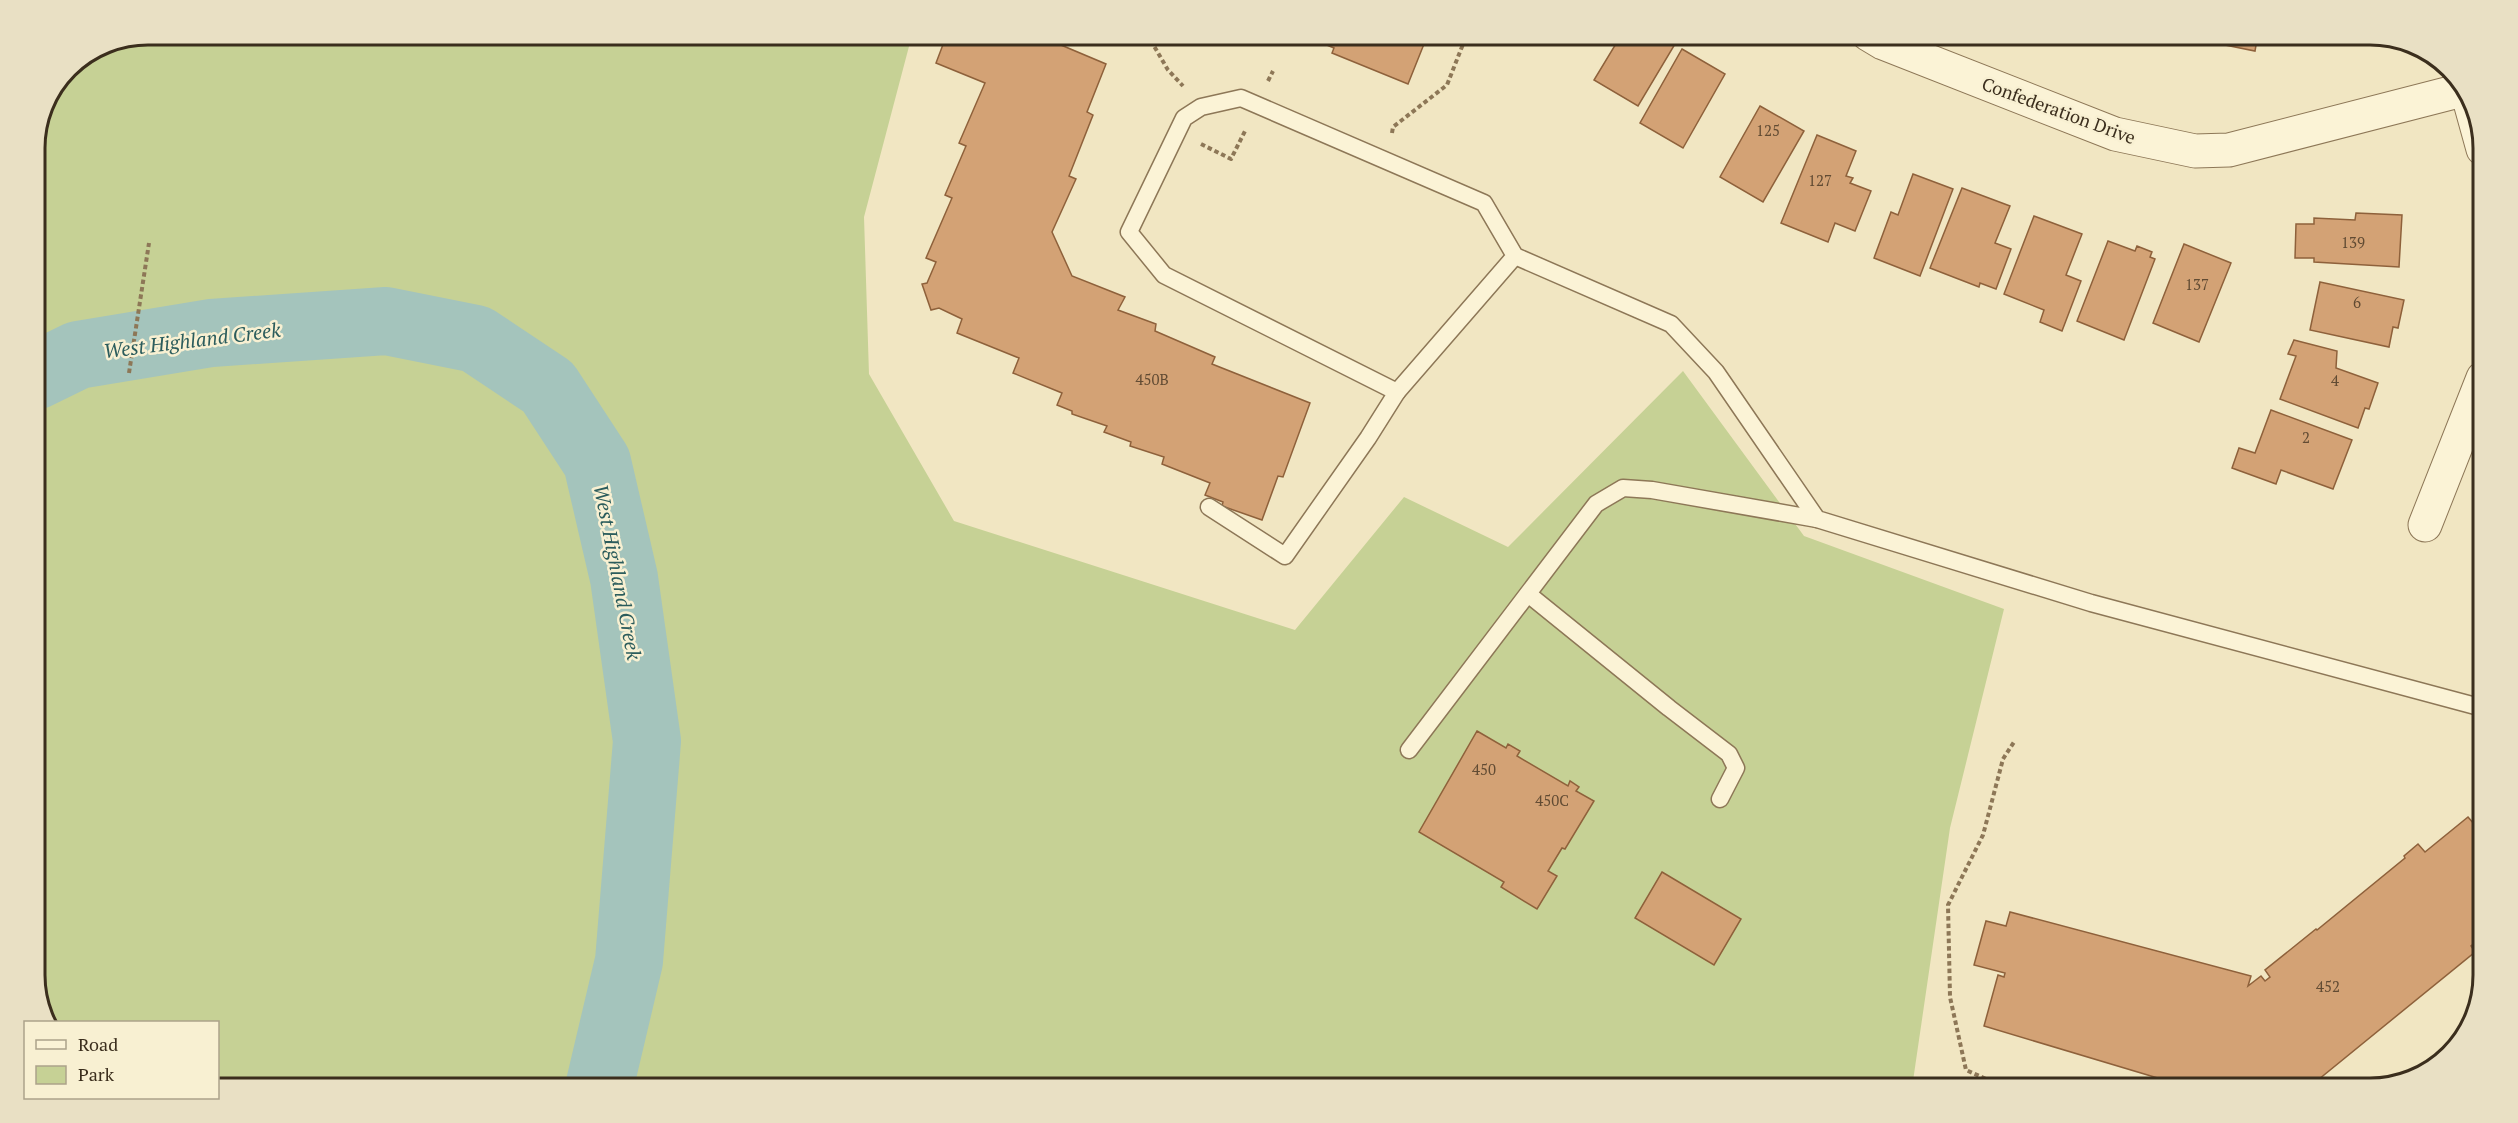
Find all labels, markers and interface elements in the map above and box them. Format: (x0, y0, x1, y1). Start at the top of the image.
street label: Confederation Drive (1979, 71, 2139, 149)
house number: 125 (1756, 120, 1780, 140)
house number: 127 (1808, 170, 1832, 190)
house number: 139 (2341, 232, 2365, 252)
house number: 137 (2185, 274, 2209, 294)
house number: 6 (2353, 292, 2361, 312)
water label: West Highland Creek (102, 316, 283, 364)
house number: 450B (1135, 369, 1169, 389)
house number: 4 (2331, 370, 2339, 390)
house number: 2 (2302, 427, 2310, 447)
water label: West Highland Creek (588, 482, 648, 662)
house number: 450 (1472, 759, 1496, 779)
house number: 450C (1535, 790, 1569, 810)
house number: 452 (2316, 976, 2340, 996)
legend (24, 1021, 219, 1099)
text: Road (78, 1032, 118, 1056)
text: Park (78, 1062, 115, 1086)

